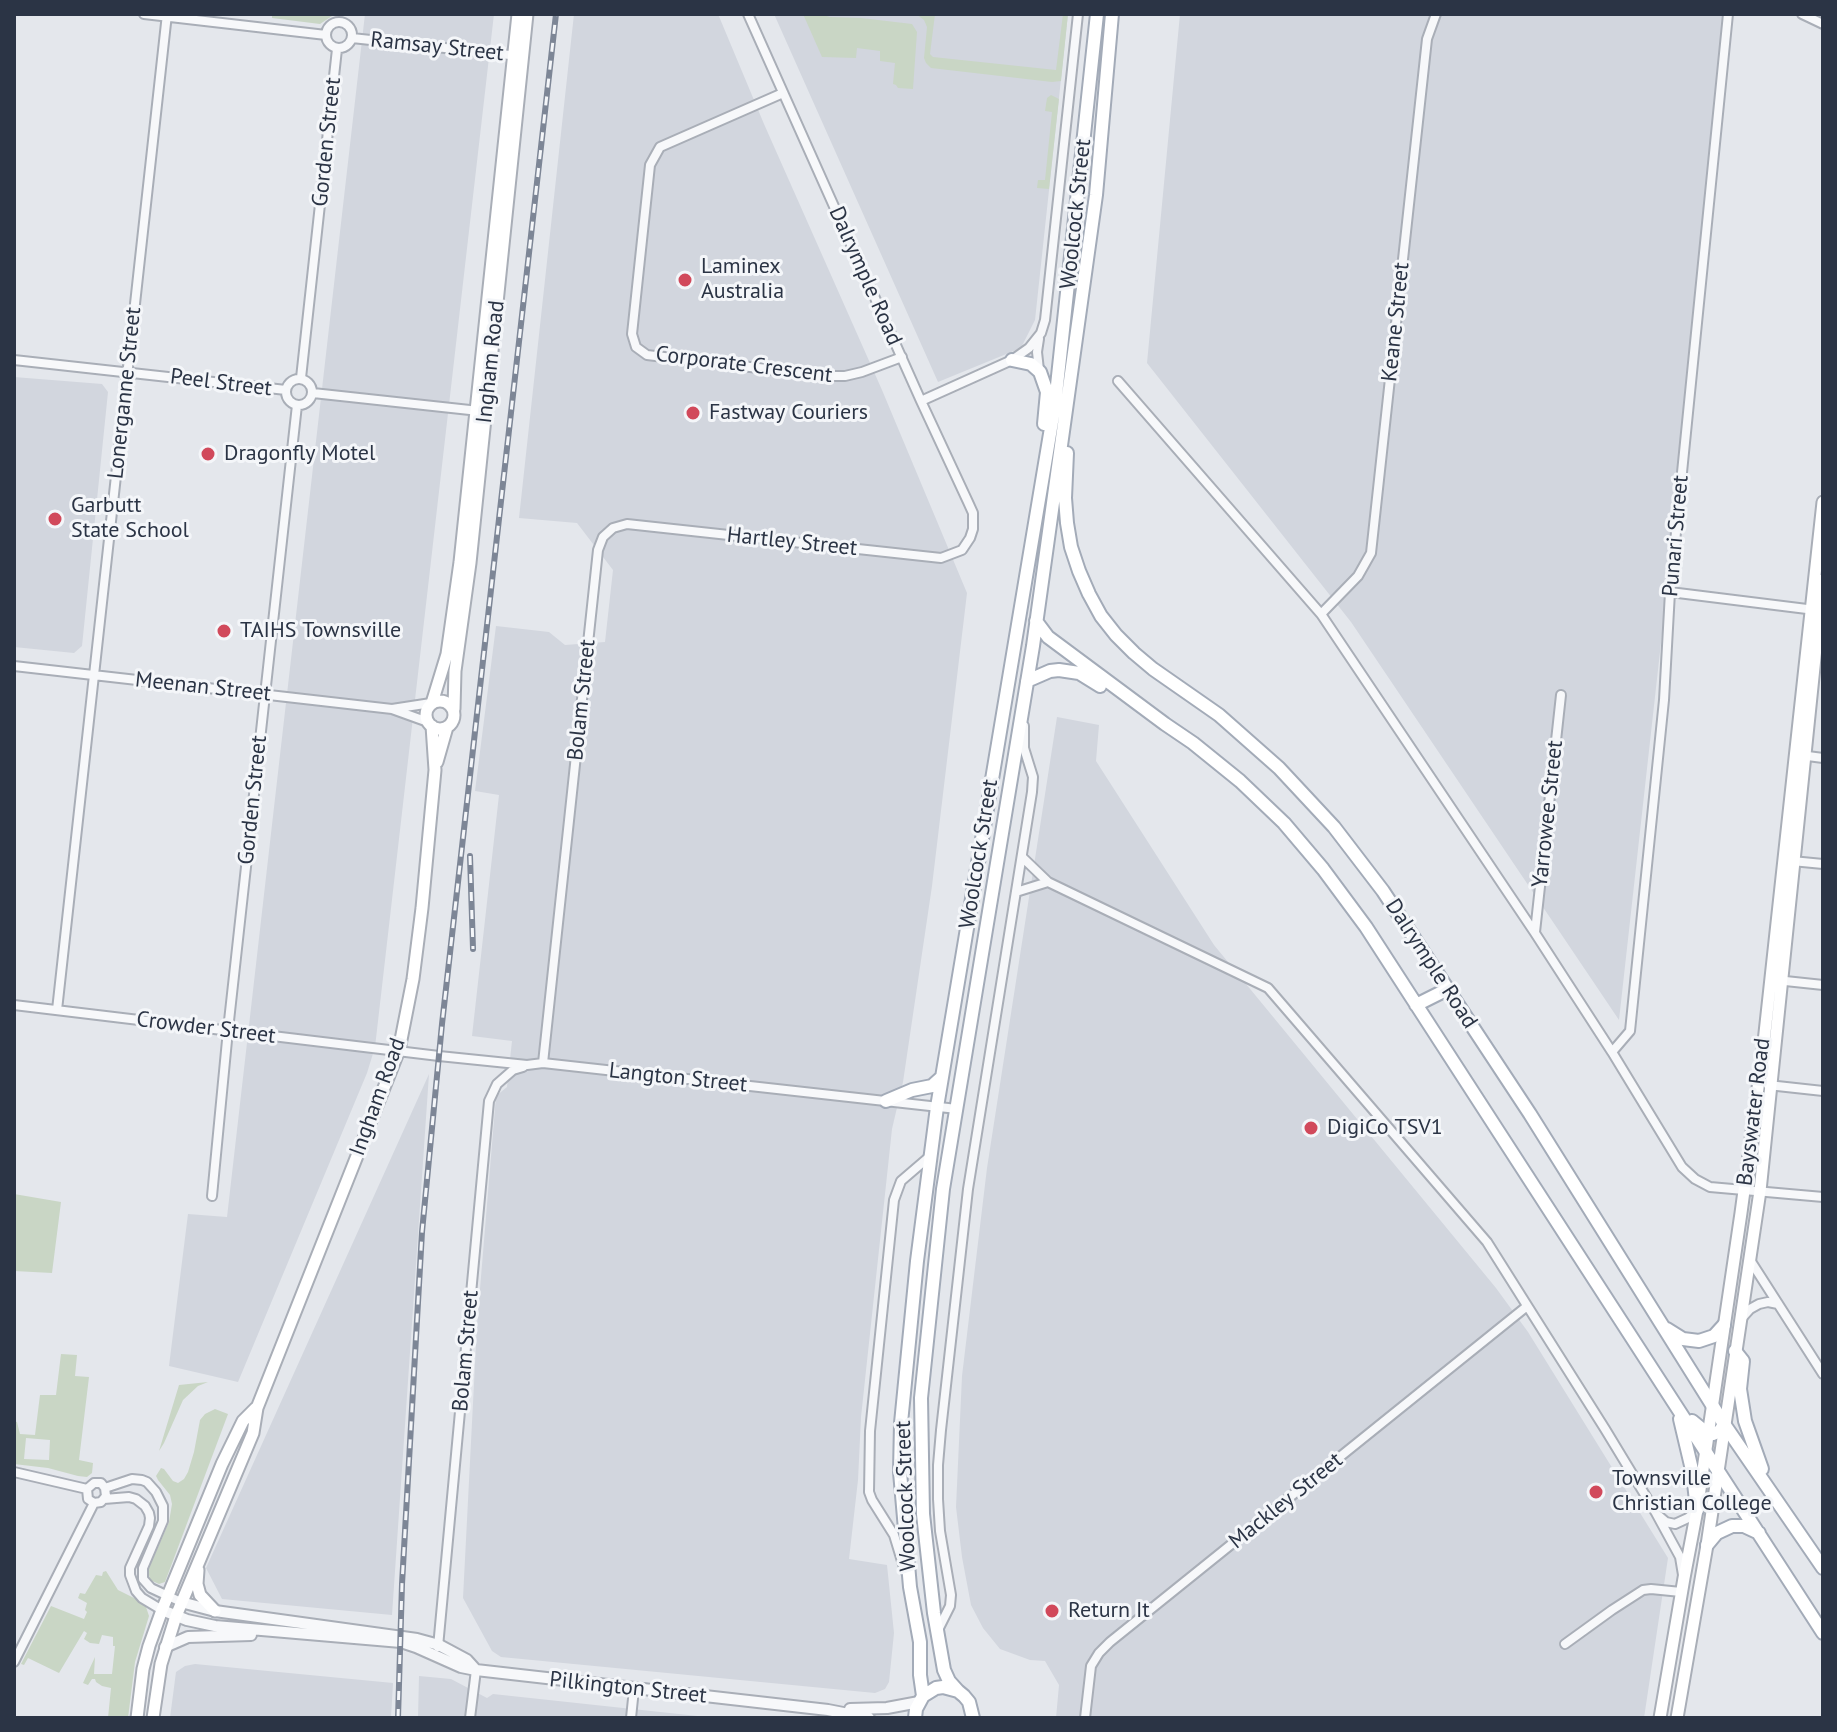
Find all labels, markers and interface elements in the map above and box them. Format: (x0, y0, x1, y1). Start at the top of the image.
street label: Ramsay Street (369, 27, 505, 67)
street label: Gorden Street (307, 76, 347, 208)
street label: Woolcock Street (1055, 138, 1097, 290)
street label: Dalrymple Road (823, 202, 907, 350)
place label: Laminex Australia (701, 254, 784, 306)
street label: Keane Street (1377, 261, 1415, 383)
marker: Laminex Australia (676, 271, 694, 289)
street label: Ingham Road (471, 299, 511, 425)
street label: Lonerganne Street (103, 306, 147, 480)
street label: Corporate Crescent (654, 341, 834, 389)
street label: Peel Street (169, 364, 273, 402)
place label: Fastway Couriers (709, 400, 868, 426)
marker: Fastway Couriers (684, 404, 702, 422)
place label: Dragonfly Motel (224, 441, 375, 467)
marker: Dragonfly Motel (199, 445, 217, 463)
street label: Punari Street (1658, 474, 1694, 598)
place label: Garbutt State School (71, 493, 189, 544)
marker: Garbutt State School (46, 510, 64, 528)
street label: Hartley Street (726, 522, 858, 562)
place label: TAIHS Townsville (240, 618, 401, 644)
marker: TAIHS Townsville (215, 622, 233, 640)
street label: Bolam Street (563, 638, 601, 762)
street label: Meenan Street (134, 667, 272, 707)
street label: Gorden Street (233, 734, 273, 866)
street label: Yarrowee Street (1527, 739, 1569, 889)
street label: Woolcock Street (954, 777, 1004, 931)
street label: Dalrymple Road (1379, 894, 1483, 1034)
street label: Crowder Street (135, 1006, 277, 1050)
street label: Ingham Road (344, 1034, 412, 1160)
street label: Bayswater Road (1732, 1037, 1776, 1187)
street label: Langton Street (608, 1058, 748, 1098)
place label: DigiCo TSV1 (1327, 1115, 1443, 1141)
marker: DigiCo TSV1 (1302, 1119, 1320, 1137)
street label: Bolam Street (448, 1289, 484, 1413)
street label: Woolcock Street (890, 1420, 922, 1572)
street label: Mackley Street (1224, 1447, 1348, 1555)
place label: Townsville Christian College (1612, 1466, 1772, 1518)
marker: Townsville Christian College (1587, 1483, 1605, 1501)
place label: Return It (1068, 1598, 1150, 1624)
marker: Return It (1043, 1602, 1061, 1620)
street label: Pilkington Street (548, 1667, 708, 1709)

